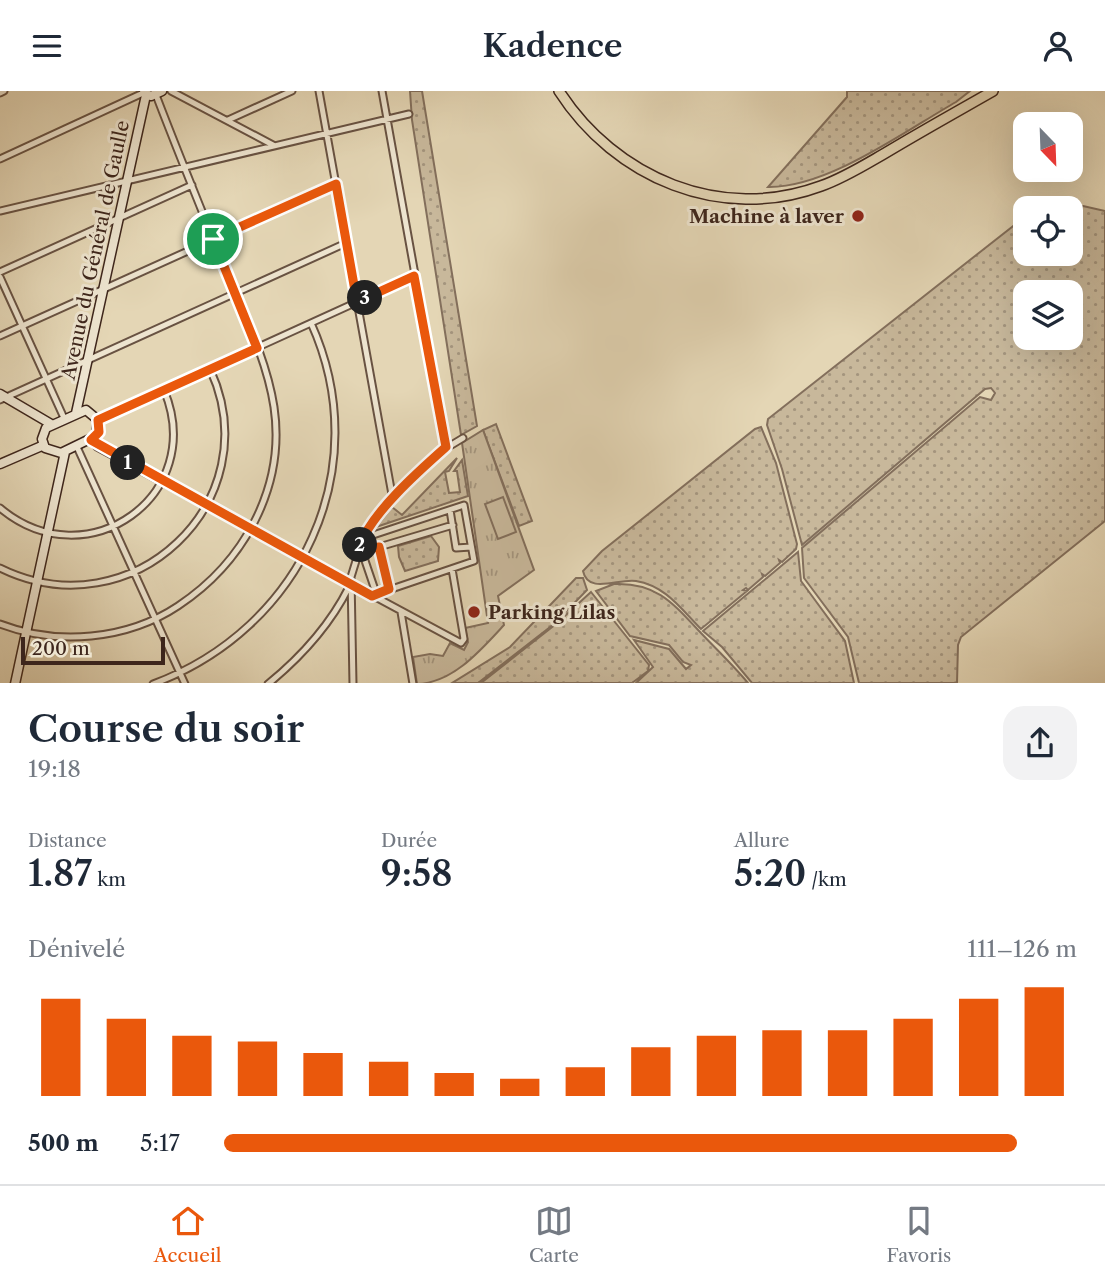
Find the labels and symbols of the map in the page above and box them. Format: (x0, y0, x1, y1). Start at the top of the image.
north arrow (1013, 112, 1083, 182)
street label: Avenue du Général de Gaulle (57, 118, 134, 383)
place label: Machine à laver (689, 205, 845, 228)
marker: Machine à laver (850, 208, 866, 224)
pin (183, 209, 243, 269)
pin: 3 (348, 281, 382, 315)
pin: 1 (110, 445, 146, 481)
pin: 2 (342, 527, 378, 563)
place label: Parking Lilas (488, 601, 616, 624)
marker: Parking Lilas (466, 604, 482, 620)
scale bar (21, 635, 164, 666)

